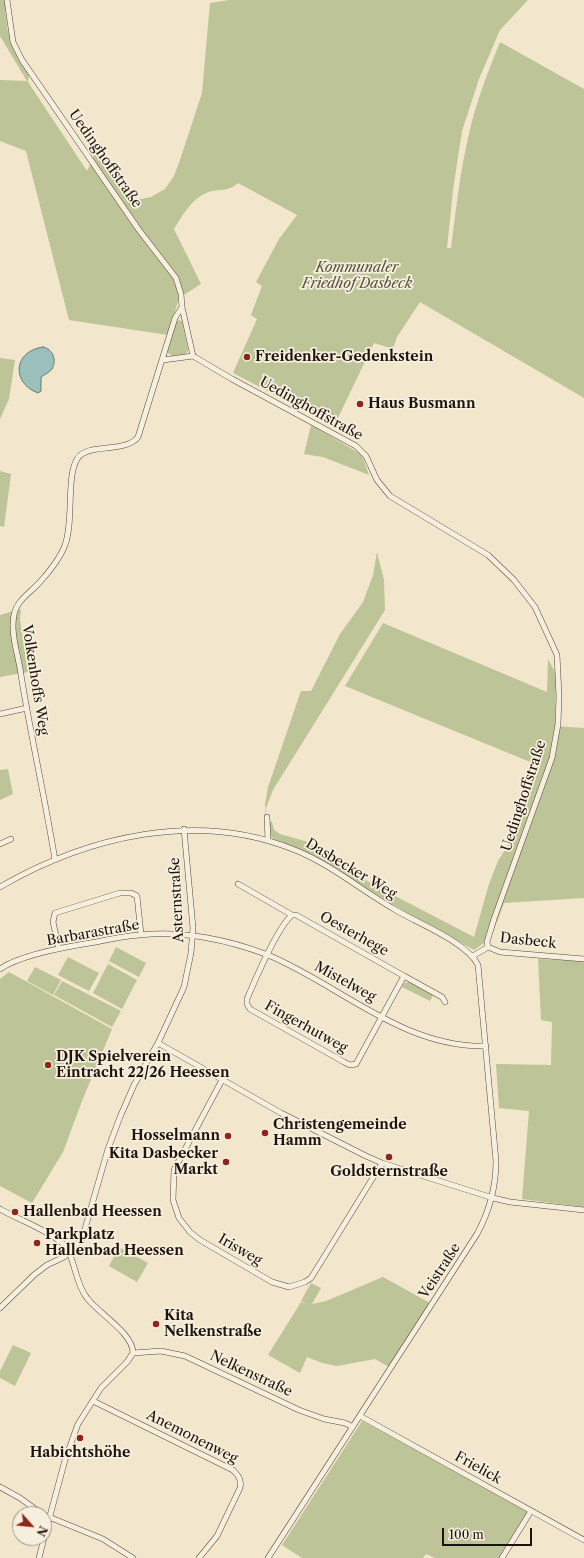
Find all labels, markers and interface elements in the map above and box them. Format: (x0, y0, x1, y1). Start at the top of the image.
street label: Uedinghoffstraße (65, 107, 145, 211)
park label: Kommunaler Friedhof Dasbeck (302, 260, 412, 292)
place label: Freidenker-Gedenkstein (255, 349, 433, 365)
marker: Freidenker-Gedenkstein (242, 352, 252, 362)
street label: Uedinghoffstraße (256, 374, 366, 444)
place label: Haus Busmann (368, 396, 475, 412)
marker: Haus Busmann (355, 399, 365, 409)
street label: Volkenhoffs Weg (18, 623, 52, 737)
street label: Uedinghoffstraße (498, 738, 550, 854)
street label: Dasbecker Weg (303, 835, 399, 903)
street label: Asternstraße (166, 857, 188, 943)
street label: Oesterhege (317, 908, 391, 960)
street label: Barbarastraße (45, 917, 141, 949)
street label: Dasbeck (499, 930, 557, 952)
street label: Mistelweg (311, 958, 379, 1006)
street label: Fingerhutweg (262, 997, 350, 1057)
place label: DJK Spielverein Eintracht 22/26 Heessen (56, 1049, 230, 1082)
marker: DJK Spielverein Eintracht 22/26 Heessen (43, 1060, 53, 1070)
place label: Christengemeinde Hamm (273, 1117, 407, 1150)
place label: Hosselmann (131, 1128, 220, 1144)
marker: Christengemeinde Hamm (260, 1128, 270, 1138)
marker: Hosselmann (223, 1131, 233, 1141)
place label: Kita Dasbecker Markt (109, 1146, 218, 1178)
marker: Goldsternstraße (384, 1152, 394, 1162)
marker: Kita Dasbecker Markt (221, 1157, 231, 1167)
place label: Goldsternstraße (330, 1164, 448, 1180)
place label: Hallenbad Heessen (23, 1204, 162, 1220)
marker: Hallenbad Heessen (10, 1207, 20, 1217)
place label: Parkplatz Hallenbad Heessen (45, 1227, 184, 1260)
street label: Irisweg (215, 1231, 265, 1269)
marker: Parkplatz Hallenbad Heessen (32, 1238, 42, 1248)
street label: Veistraße (416, 1240, 464, 1302)
place label: Kita Nelkenstraße (164, 1308, 262, 1340)
marker: Kita Nelkenstraße (151, 1319, 161, 1329)
street label: Nelkenstraße (207, 1348, 295, 1400)
street label: Anemonenweg (144, 1407, 240, 1467)
marker: Habichtshöhe (75, 1433, 85, 1443)
place label: Habichtshöhe (30, 1445, 130, 1461)
street label: Frielick (452, 1448, 504, 1488)
north arrow (12, 1506, 52, 1546)
scale bar (444, 1520, 534, 1546)
text: N (33, 1524, 50, 1538)
text: 100 m (449, 1527, 484, 1542)

